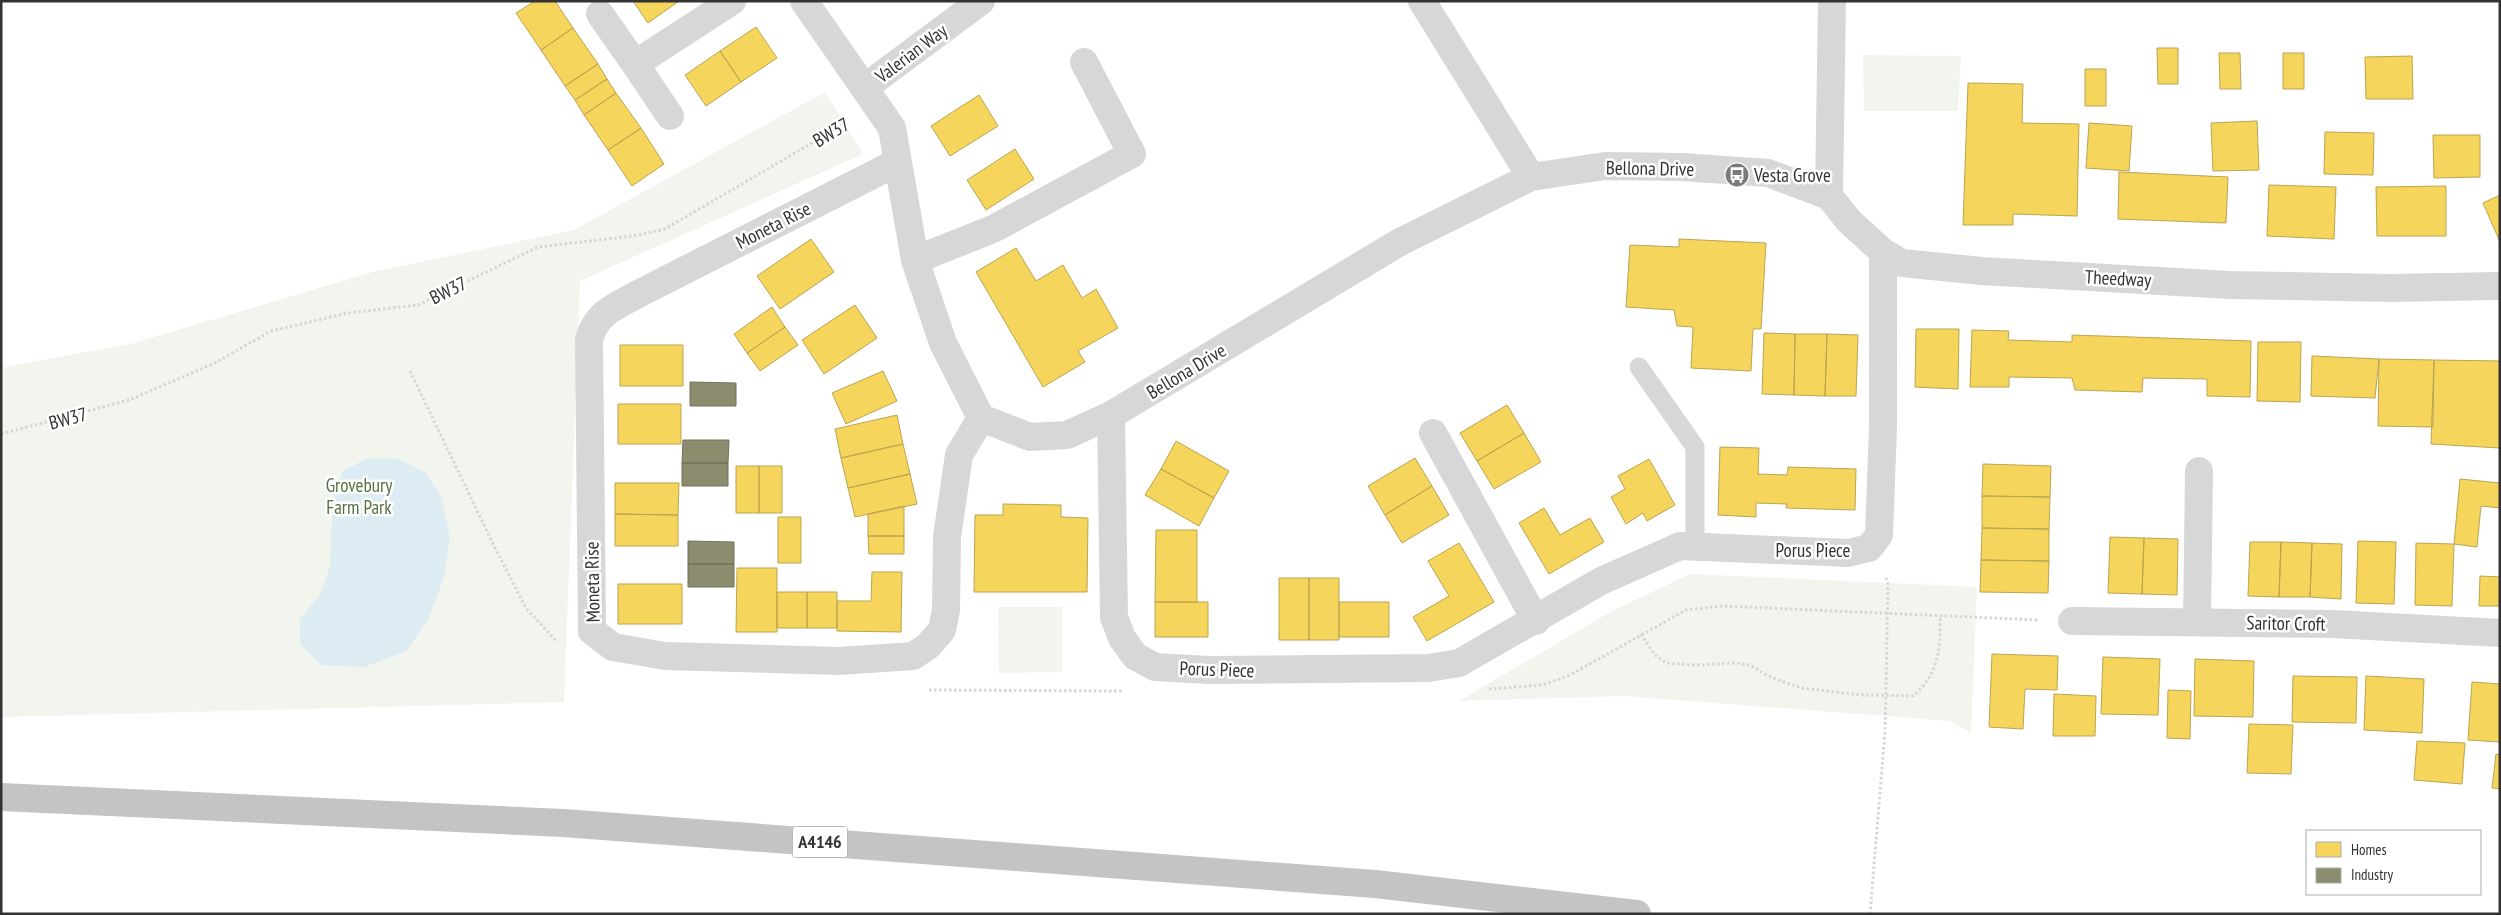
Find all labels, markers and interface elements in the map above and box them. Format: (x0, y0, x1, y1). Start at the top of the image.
street label: Valerian Way (870, 18, 952, 88)
street label: BW37 (808, 112, 854, 152)
street label: Bellona Drive (1606, 155, 1695, 181)
bus stop icon: Vesta Grove (1724, 162, 1750, 188)
place label: Vesta Grove (1753, 163, 1831, 187)
street label: Moneta Rise (732, 196, 815, 254)
street label: Theedway (2084, 264, 2153, 292)
street label: BW37 (425, 271, 471, 309)
street label: Bellona Drive (1142, 338, 1230, 404)
street label: BW37 (46, 401, 90, 435)
park label: Grovebury Farm Park (326, 473, 393, 519)
street label: Porus Piece (1776, 538, 1851, 562)
street label: Moneta Rise (579, 541, 605, 623)
street label: Saritor Croft (2246, 610, 2327, 636)
street label: Porus Piece (1179, 656, 1255, 682)
road number: A4146 (792, 826, 848, 858)
legend (2306, 830, 2481, 895)
text: Homes (2351, 840, 2387, 859)
text: Industry (2351, 865, 2393, 884)

